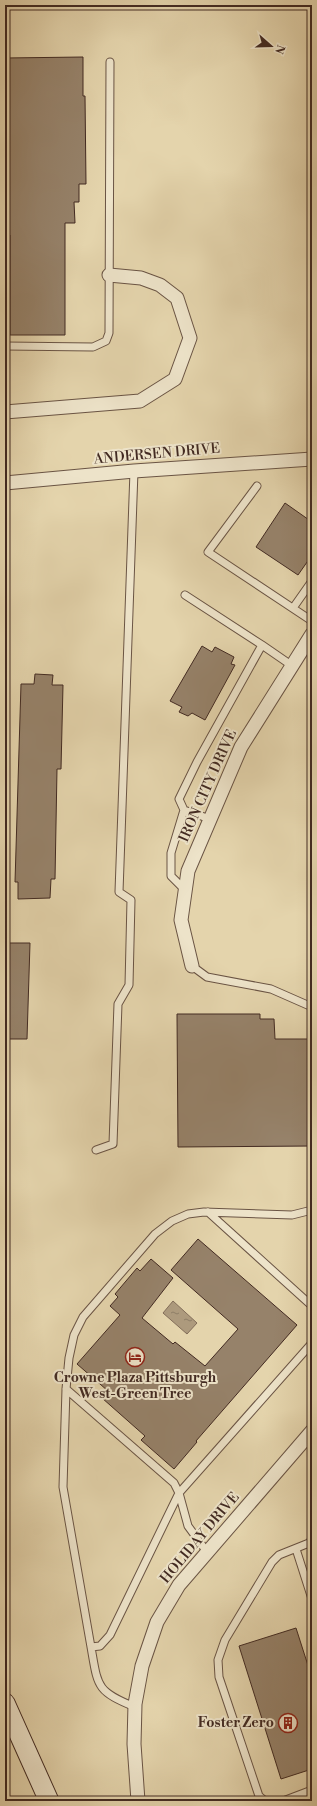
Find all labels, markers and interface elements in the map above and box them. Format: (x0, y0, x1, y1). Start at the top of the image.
north arrow (251, 26, 291, 66)
text: N (271, 43, 288, 56)
street label: ANDERSEN DRIVE (92, 440, 221, 469)
street label: IRON CITY DRIVE (175, 727, 241, 845)
hotel icon: Crowne Plaza Pittsburgh West-Green Tree (124, 1346, 146, 1368)
place label: Crowne Plaza Pittsburgh West-Green Tree (54, 1369, 217, 1403)
street label: HOLIDAY DRIVE (157, 1489, 243, 1587)
building icon: Foster Zero (277, 1712, 299, 1734)
place label: Foster Zero (198, 1714, 274, 1732)

